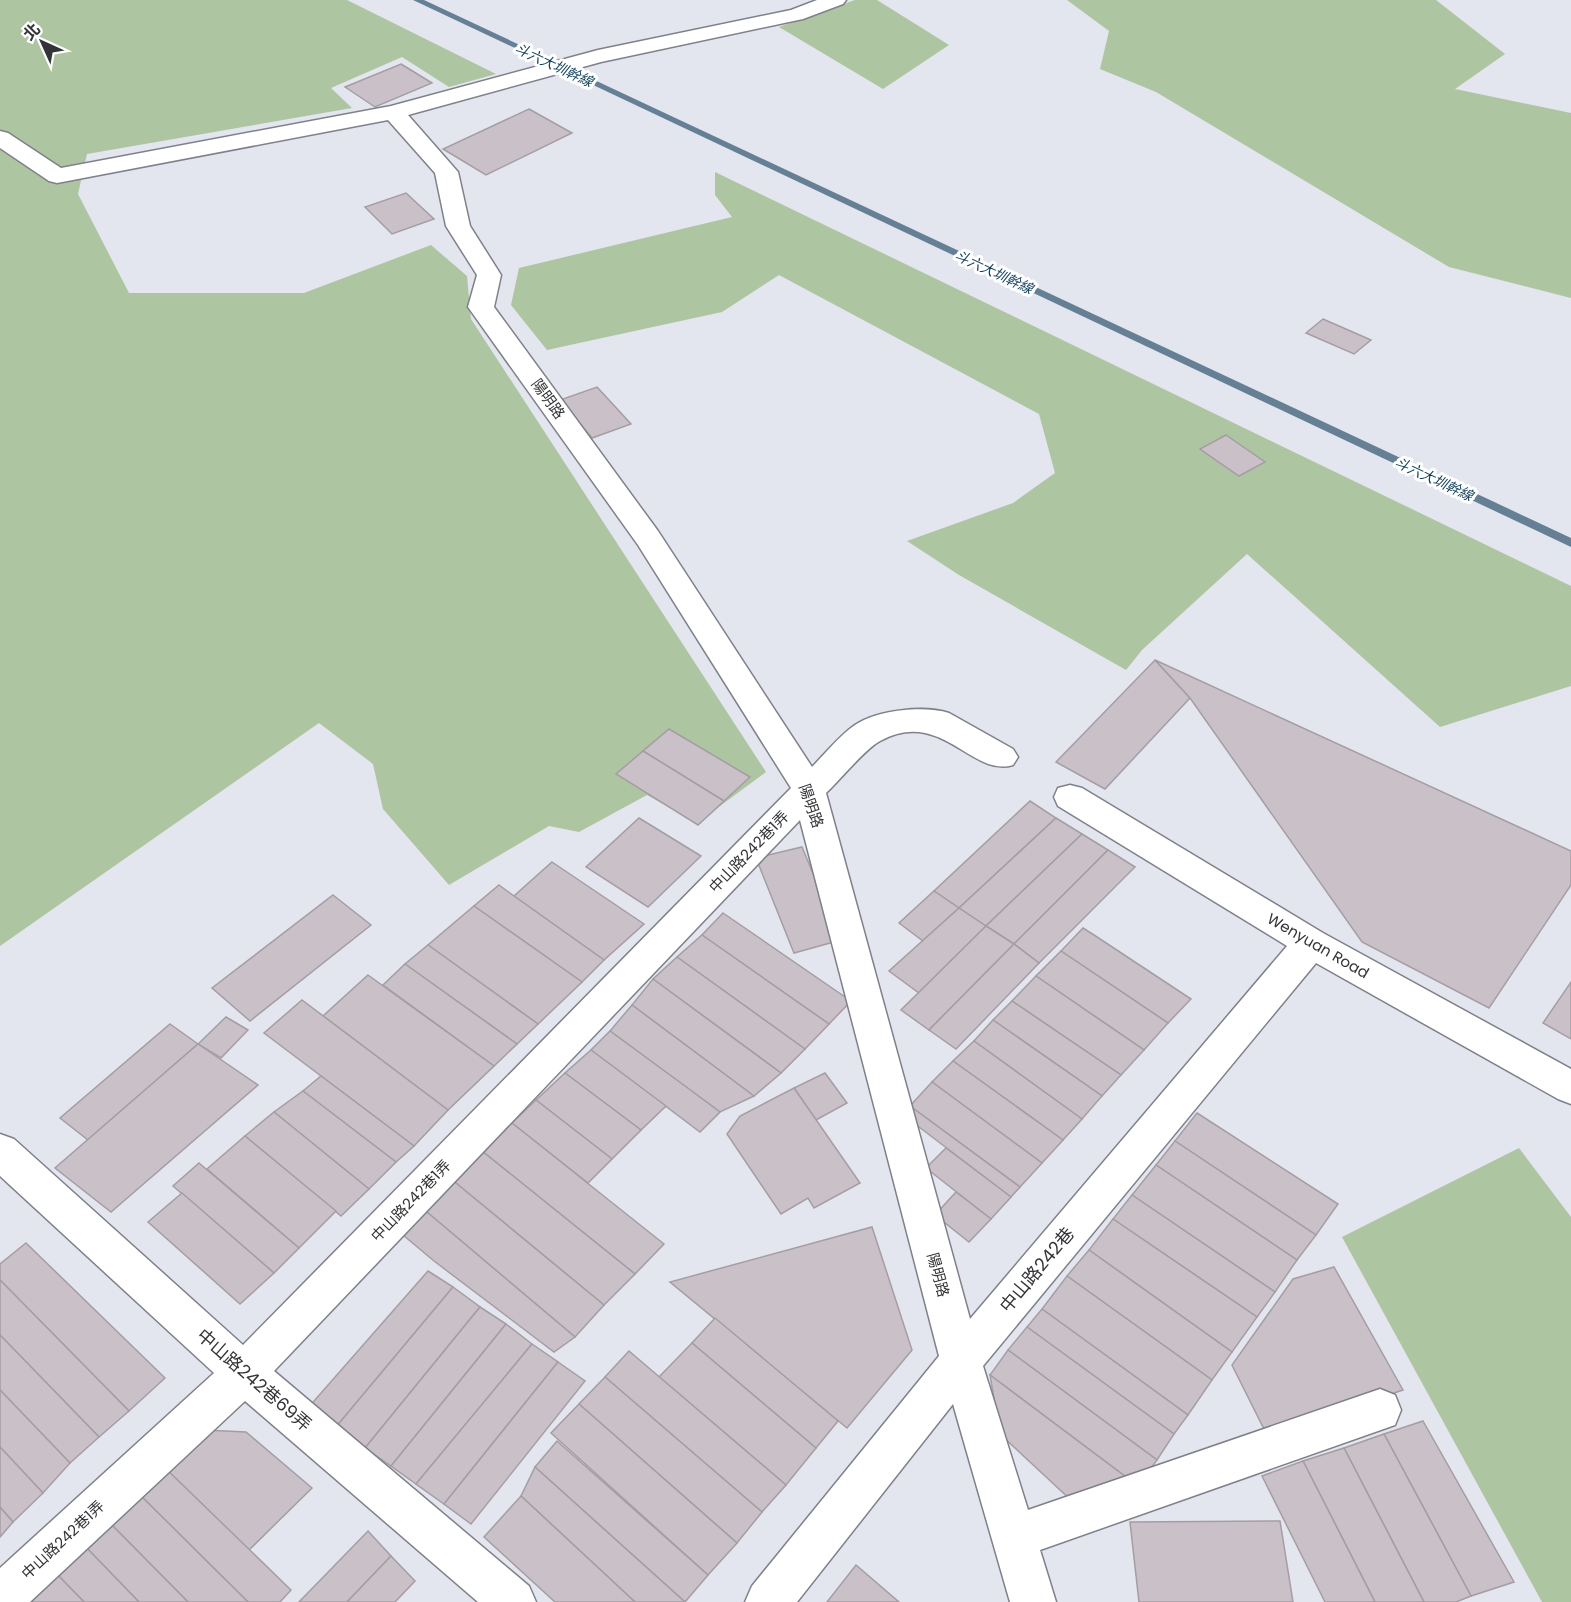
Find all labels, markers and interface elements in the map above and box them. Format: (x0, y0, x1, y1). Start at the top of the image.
north arrow (12, 12, 72, 72)
text: 北 (18, 18, 46, 46)
water label: 斗六大圳幹線 (512, 38, 598, 93)
water label: 斗六大圳幹線 (952, 245, 1038, 300)
street label: 陽明路 (527, 374, 570, 423)
water label: 斗六大圳幹線 (1392, 452, 1478, 507)
street label: 陽明路 (794, 781, 829, 831)
street label: 中山路242巷1弄 (704, 806, 793, 897)
street label: Wenyuan Road (1263, 908, 1373, 983)
street label: 中山路242巷1弄 (366, 1155, 455, 1246)
street label: 中山路242巷 (994, 1222, 1080, 1318)
street label: 陽明路 (923, 1250, 954, 1299)
street label: 中山路242巷69弄 (191, 1323, 317, 1437)
street label: 中山路242巷1弄 (17, 1496, 109, 1584)

